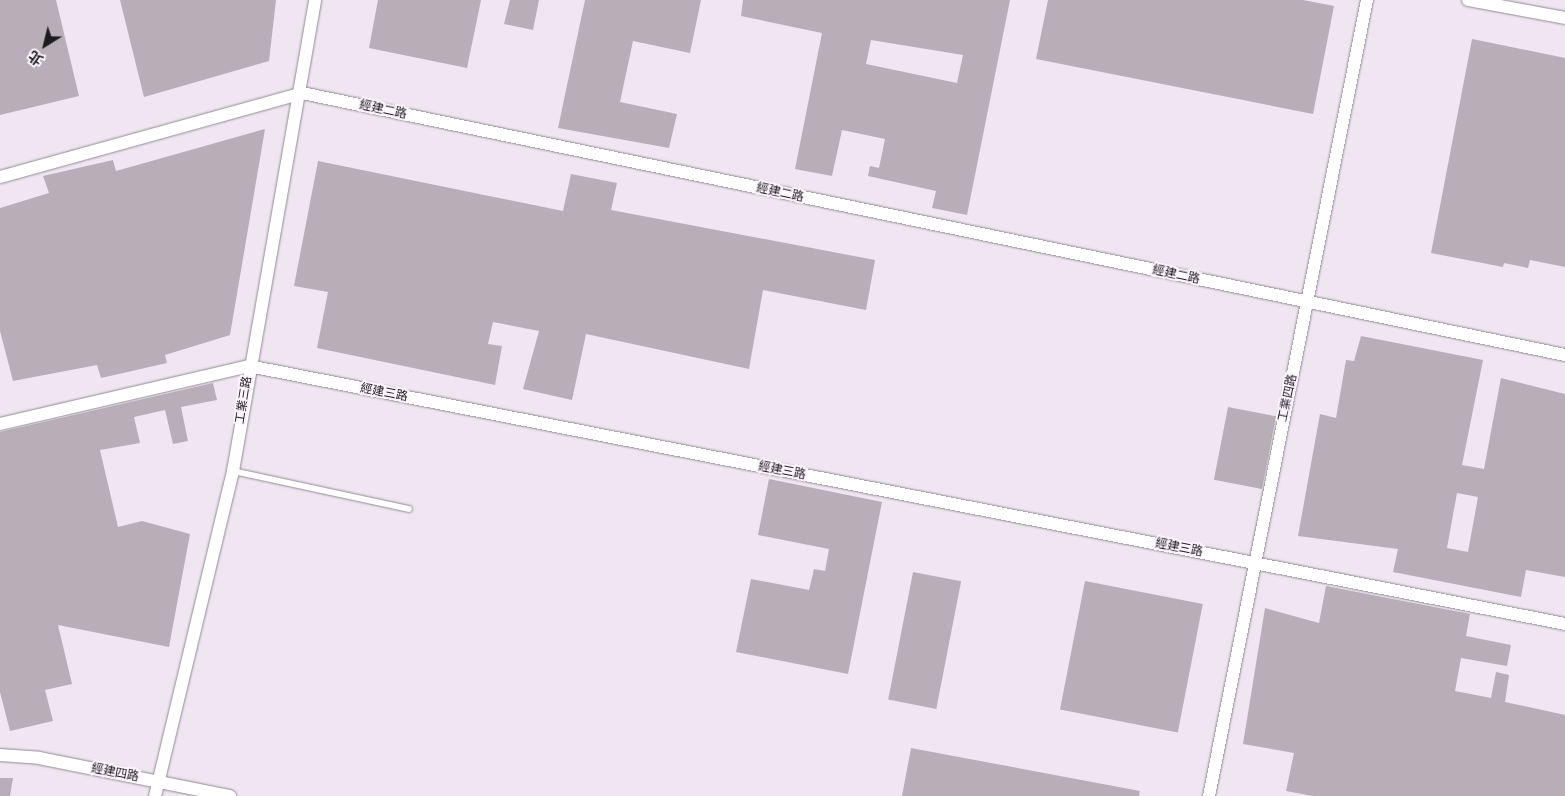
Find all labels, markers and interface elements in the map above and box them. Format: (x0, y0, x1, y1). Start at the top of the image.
north arrow (20, 20, 70, 70)
text: 北 (25, 47, 47, 69)
street label: 經建二路 (358, 98, 408, 122)
street label: 經建二路 (755, 181, 805, 205)
street label: 經建二路 (1151, 263, 1201, 287)
street label: 工業四路 (1276, 373, 1300, 423)
street label: 工業三路 (233, 375, 255, 425)
street label: 經建三路 (359, 381, 409, 405)
street label: 經建三路 (757, 459, 807, 483)
street label: 經建三路 (1154, 536, 1204, 560)
street label: 經建四路 (90, 761, 140, 785)

